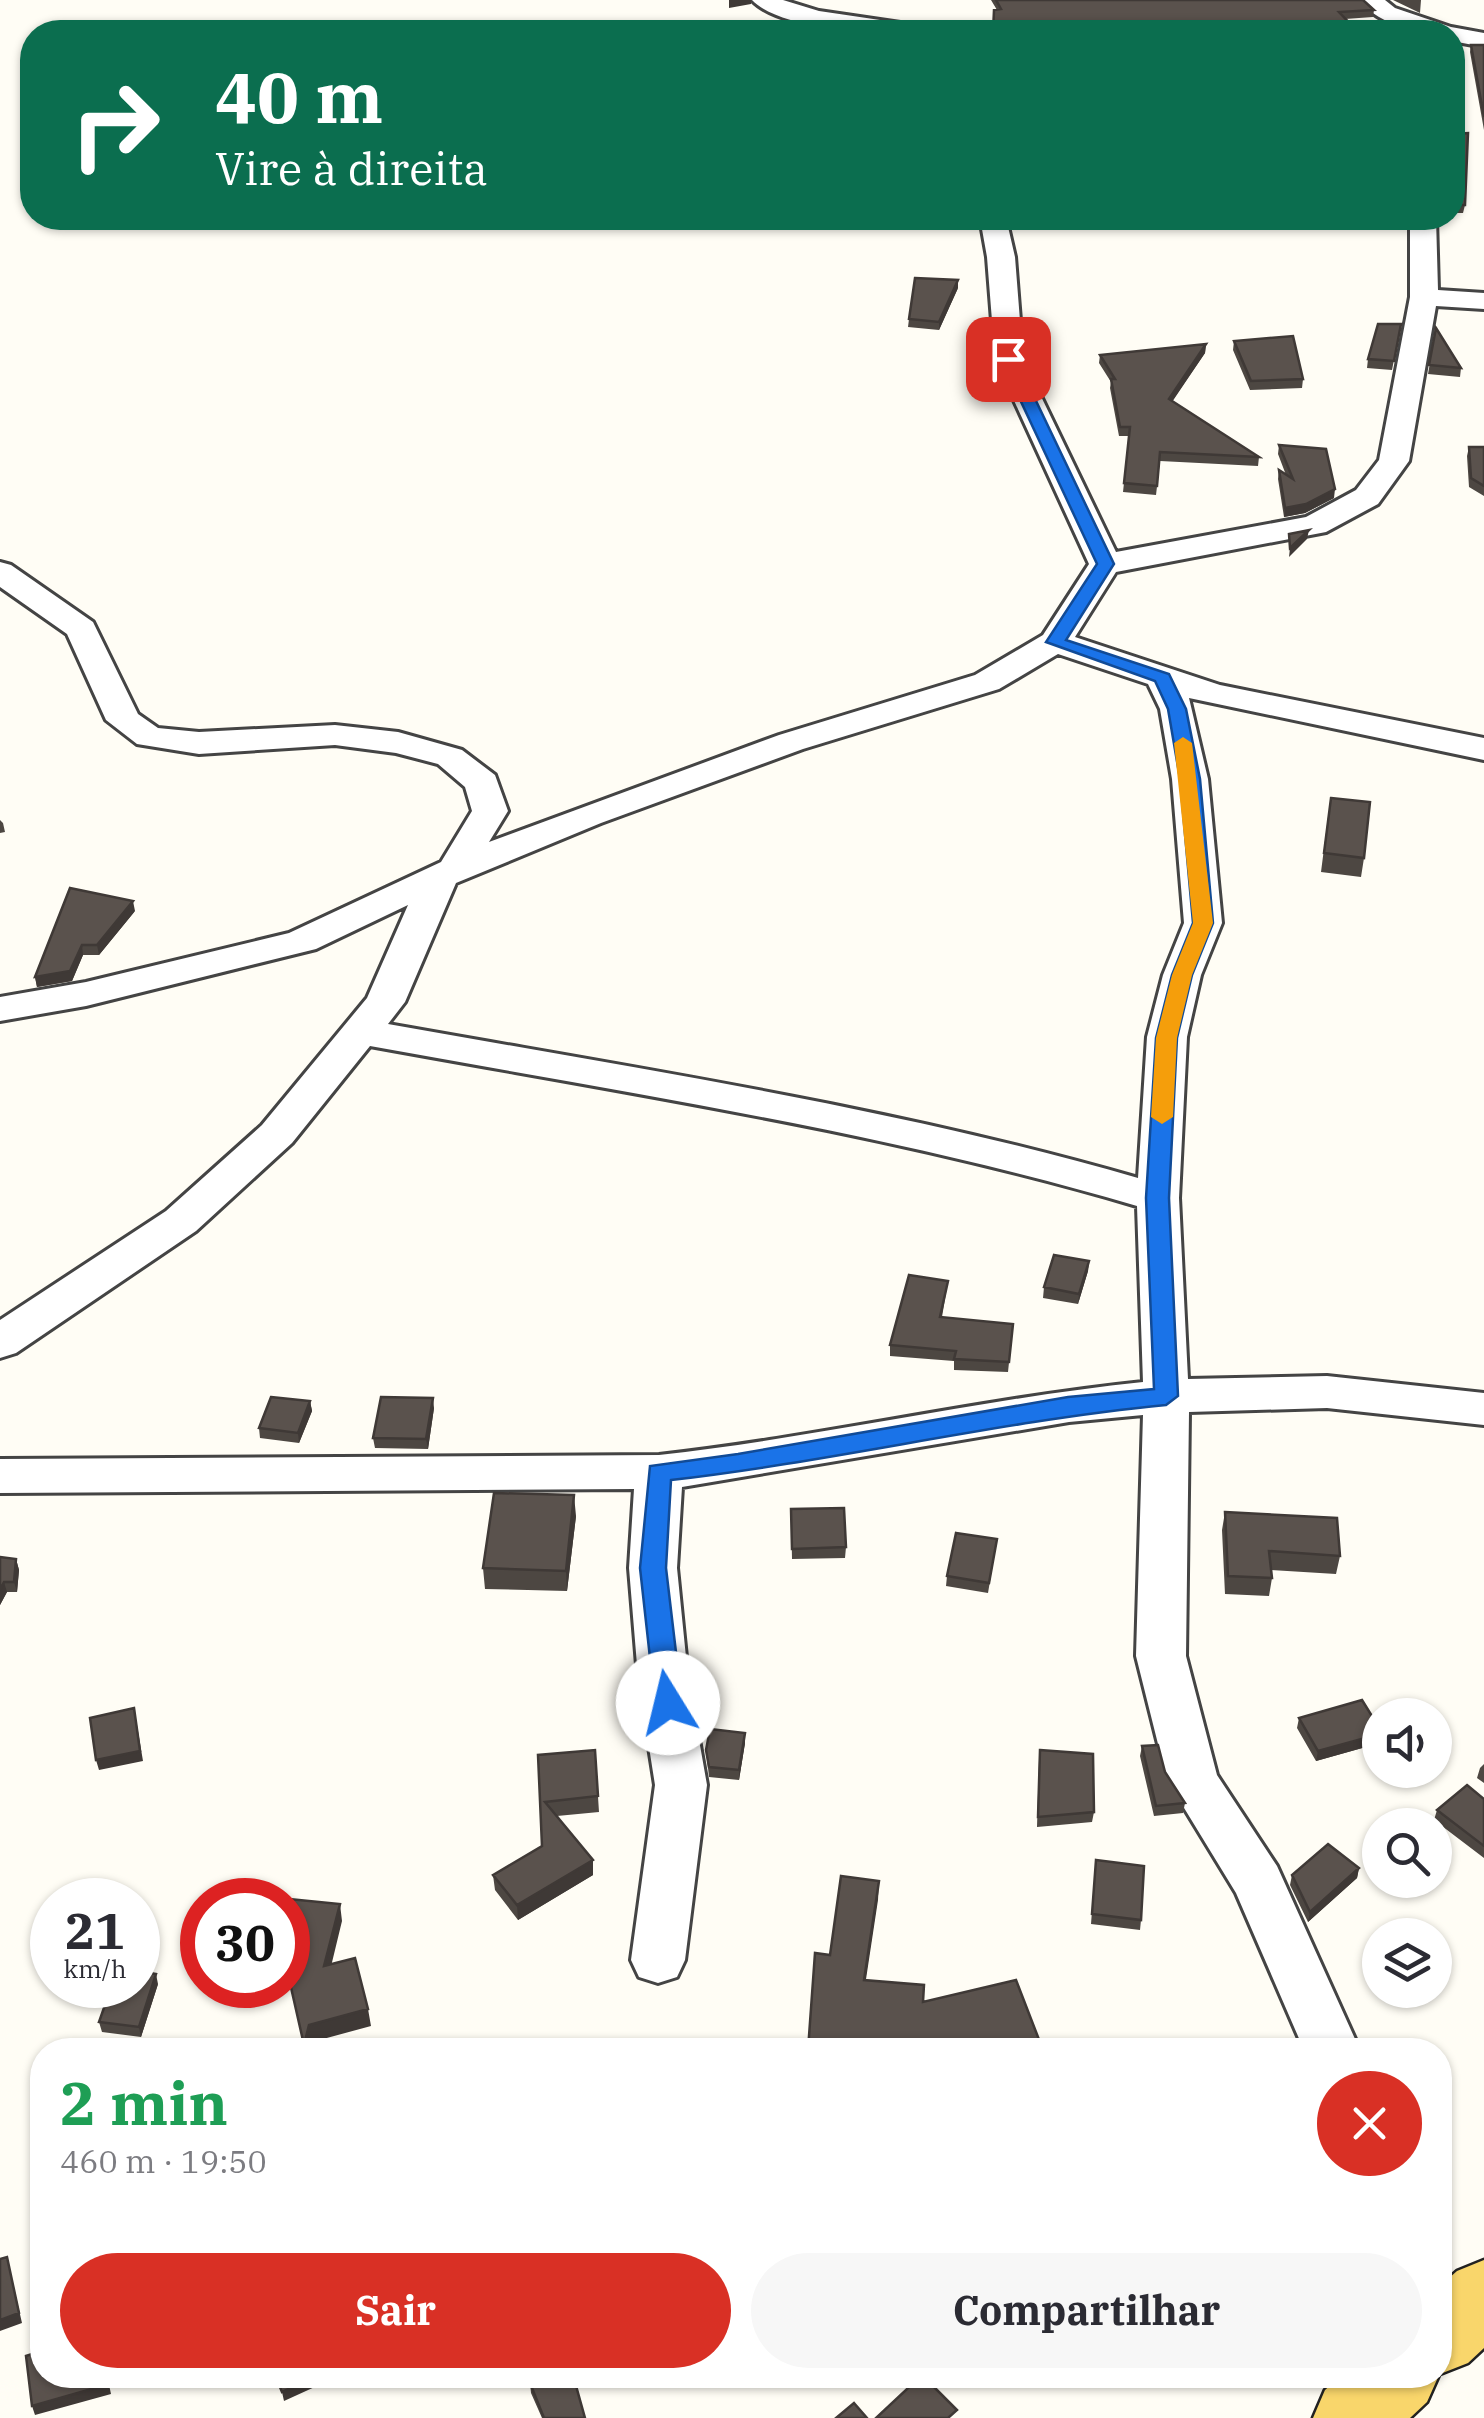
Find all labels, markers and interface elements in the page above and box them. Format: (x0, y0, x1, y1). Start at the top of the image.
text: 40 m (215, 51, 383, 142)
icon: right (50, 60, 180, 190)
text: Vire à direita (215, 139, 488, 197)
pin (966, 317, 1051, 402)
icon: arrive (981, 332, 1036, 387)
position arrow (616, 1651, 720, 1755)
map controls (1362, 1698, 1452, 2008)
button: sound (1362, 1698, 1452, 1788)
button: search (1362, 1808, 1452, 1898)
speed limit sign: 30 (180, 1878, 310, 2008)
text: 21 (65, 1898, 125, 1963)
button: layers (1362, 1918, 1452, 2008)
text: km/h (63, 1952, 127, 1985)
text: 2 min (60, 2063, 228, 2142)
button: close (1317, 2071, 1422, 2176)
text: 460 m · 19:50 (60, 2140, 267, 2182)
button: Sair (60, 2253, 731, 2368)
button: Compartilhar (751, 2253, 1422, 2368)

